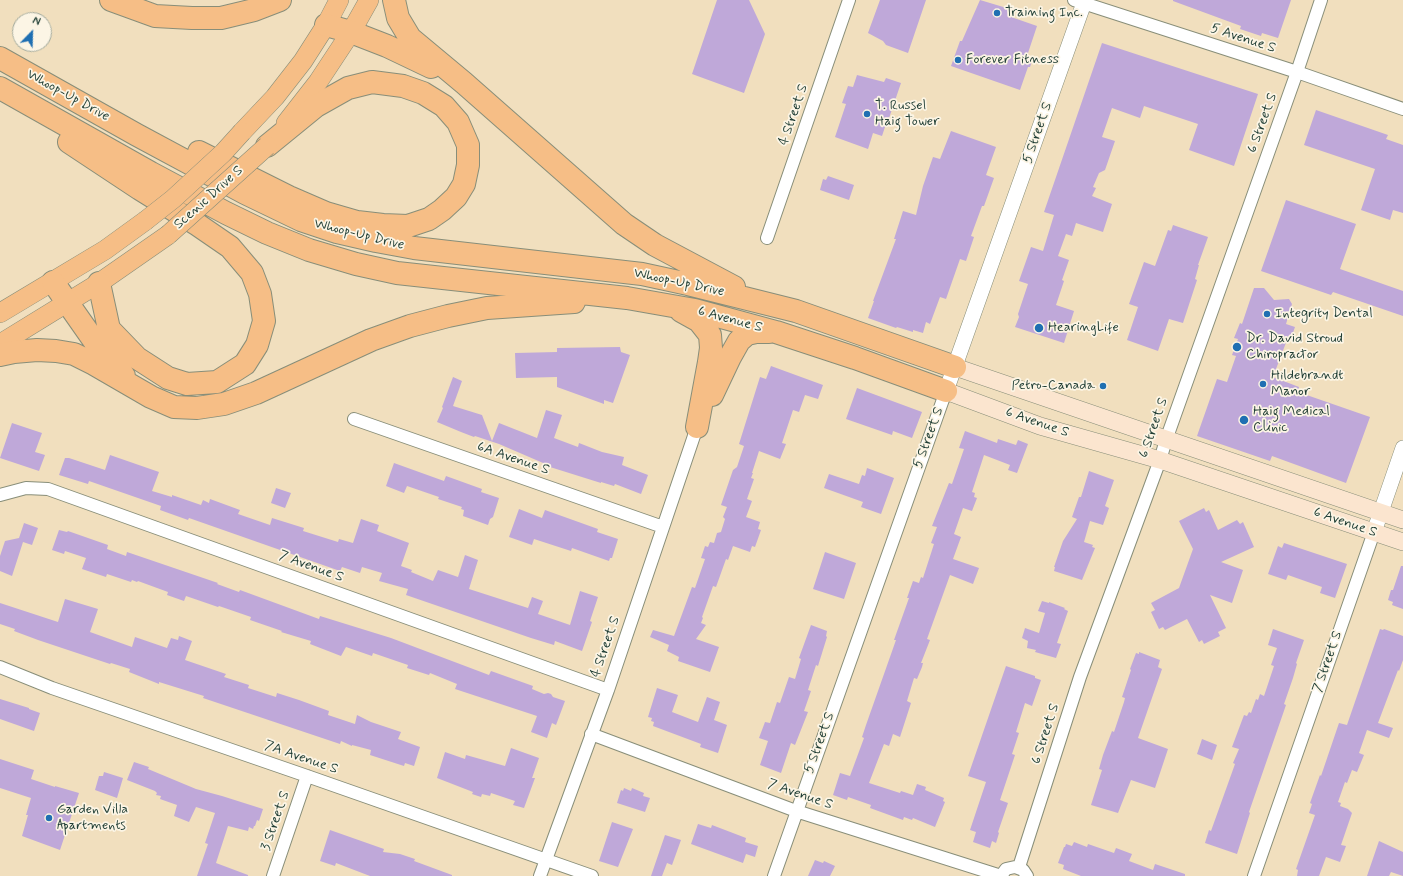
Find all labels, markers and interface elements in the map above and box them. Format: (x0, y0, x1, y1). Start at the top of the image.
place label: Training Inc. (1005, 5, 1083, 21)
marker: Training Inc. (992, 8, 1002, 18)
north arrow (12, 12, 52, 52)
text: N (30, 14, 42, 30)
street label: 5 Avenue S (1208, 21, 1278, 57)
place label: Forever Fitness (966, 52, 1059, 68)
marker: Forever Fitness (953, 55, 963, 65)
street label: Whoop-Up Drive (24, 66, 112, 126)
street label: 4 Street S (776, 82, 812, 148)
street label: 6 Street S (1244, 91, 1282, 155)
place label: T. Russel Haig Tower (875, 98, 940, 130)
street label: 5 Street S (1020, 100, 1056, 166)
marker: T. Russel Haig Tower (862, 109, 872, 119)
street label: Scenic Drive S (171, 163, 247, 233)
street label: Whoop-Up Drive (312, 216, 406, 254)
street label: Whoop-Up Drive (632, 265, 726, 301)
street label: 6 Avenue S (696, 303, 764, 337)
place label: Integrity Dental (1275, 306, 1373, 322)
marker: Integrity Dental (1262, 309, 1272, 319)
place label: HearingLife (1048, 320, 1119, 336)
marker: HearingLife (1033, 322, 1045, 334)
place label: Dr. David Stroud Chiropractor (1246, 331, 1343, 364)
marker: Dr. David Stroud Chiropractor (1231, 341, 1243, 353)
place label: Hildebrandt Manor (1271, 368, 1344, 400)
place label: Petro-Canada (1011, 378, 1095, 394)
marker: Hildebrandt Manor (1258, 379, 1268, 389)
marker: Petro-Canada (1098, 381, 1108, 391)
street label: 6 Street S (1136, 396, 1172, 460)
street label: 6 Avenue S (1003, 404, 1071, 442)
place label: Haig Medical Clinic (1253, 404, 1330, 436)
street label: 5 Street S (910, 405, 948, 471)
marker: Haig Medical Clinic (1238, 414, 1250, 426)
street label: 6A Avenue S (475, 439, 551, 479)
street label: 6 Avenue S (1311, 504, 1379, 542)
street label: 7 Avenue S (276, 548, 346, 586)
street label: 4 Street S (588, 614, 624, 680)
street label: 7 Street S (1310, 629, 1346, 695)
street label: 6 Street S (1028, 702, 1064, 766)
street label: 5 Street S (801, 710, 839, 776)
street label: 7A Avenue S (262, 738, 340, 778)
street label: 7 Avenue S (765, 776, 835, 814)
street label: 3 Street S (258, 789, 294, 853)
place label: Garden Villa Apartments (57, 802, 128, 834)
marker: Garden Villa Apartments (44, 813, 54, 823)

